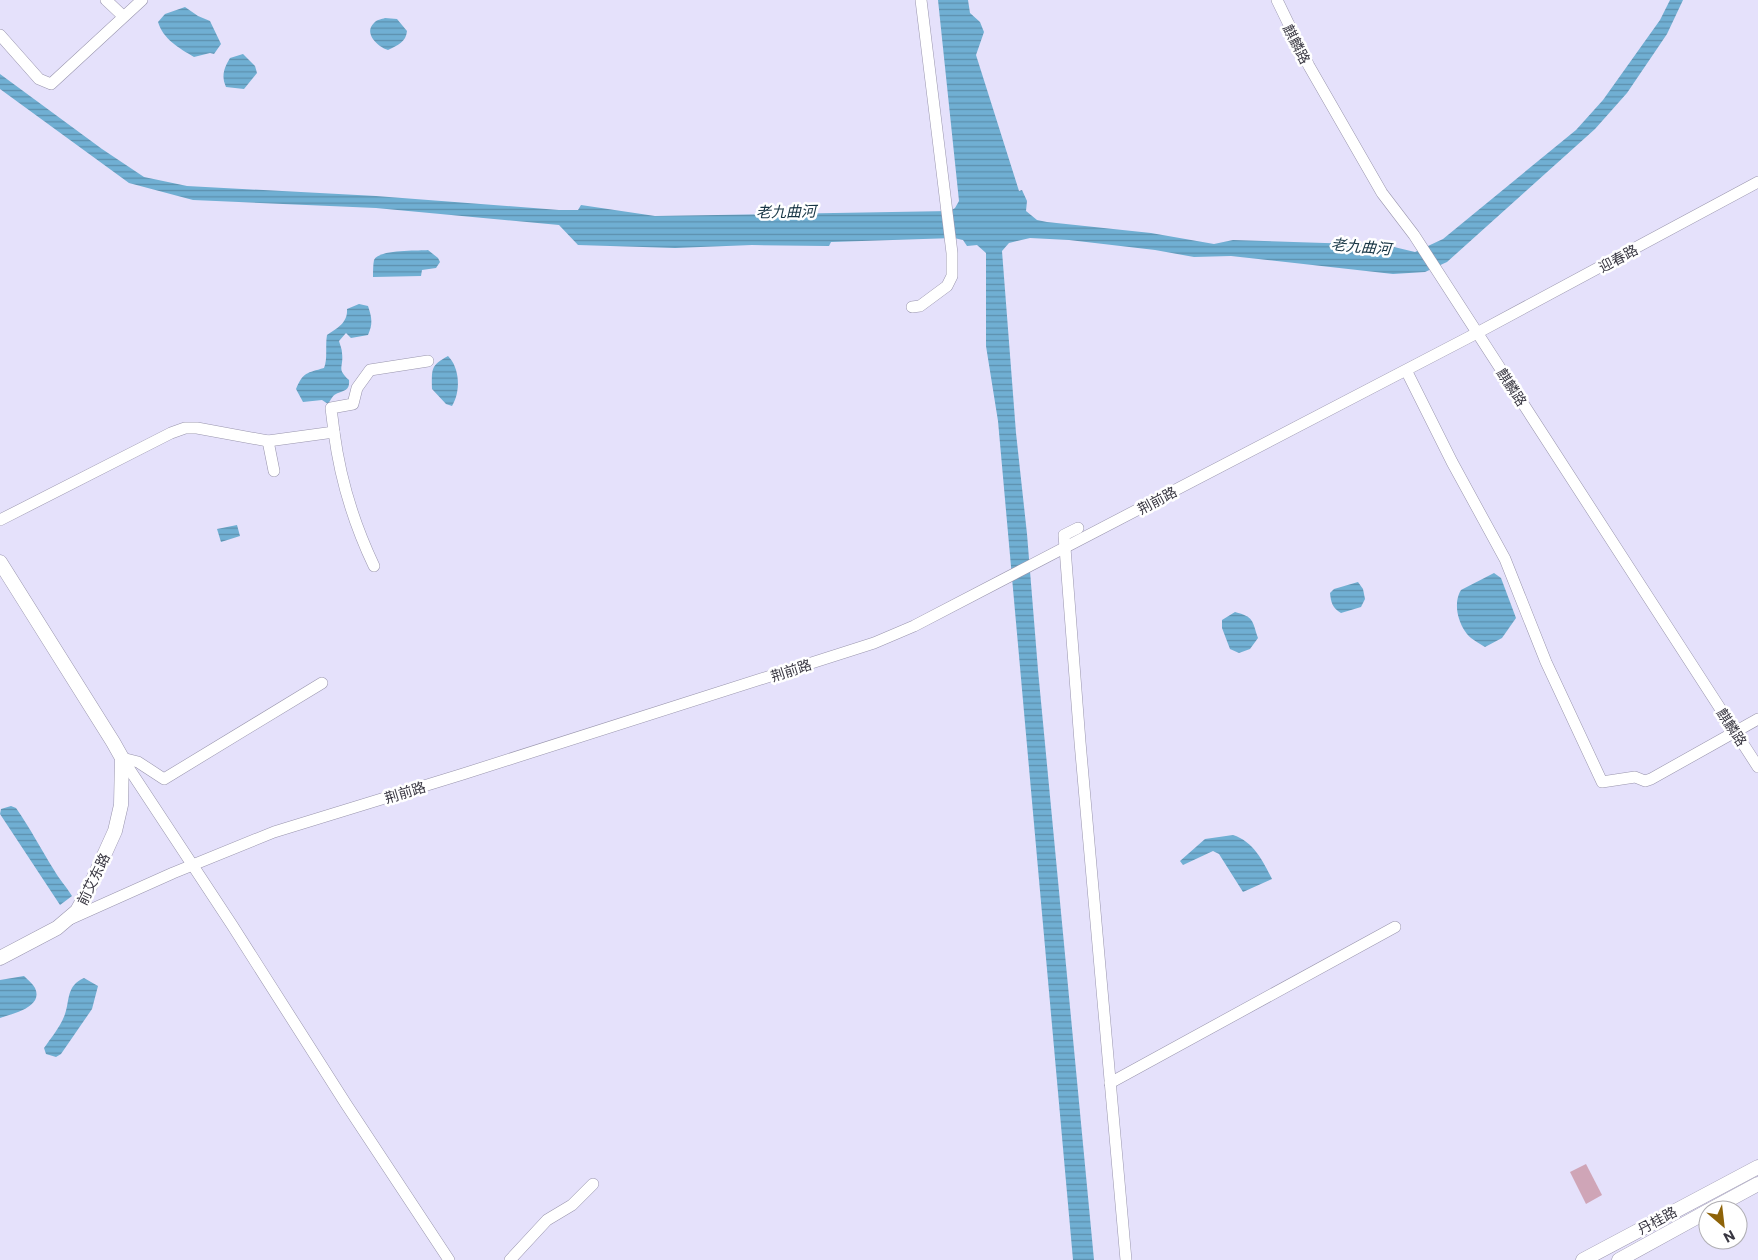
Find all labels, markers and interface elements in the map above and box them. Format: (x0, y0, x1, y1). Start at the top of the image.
street label: 麒麟路 (1280, 21, 1314, 67)
water label: 老九曲河 (756, 201, 819, 221)
water label: 老九曲河 (1330, 234, 1395, 258)
street label: 迎春路 (1595, 241, 1641, 275)
street label: 麒麟路 (1493, 365, 1531, 409)
street label: 荆前路 (1134, 483, 1180, 517)
street label: 荆前路 (768, 655, 814, 685)
street label: 麒麟路 (1713, 705, 1751, 749)
street label: 荆前路 (382, 778, 428, 806)
street label: 前艾东路 (73, 850, 113, 908)
north arrow (1698, 1200, 1748, 1250)
street label: 丹桂路 (1634, 1203, 1680, 1237)
text: N (1721, 1227, 1738, 1247)

